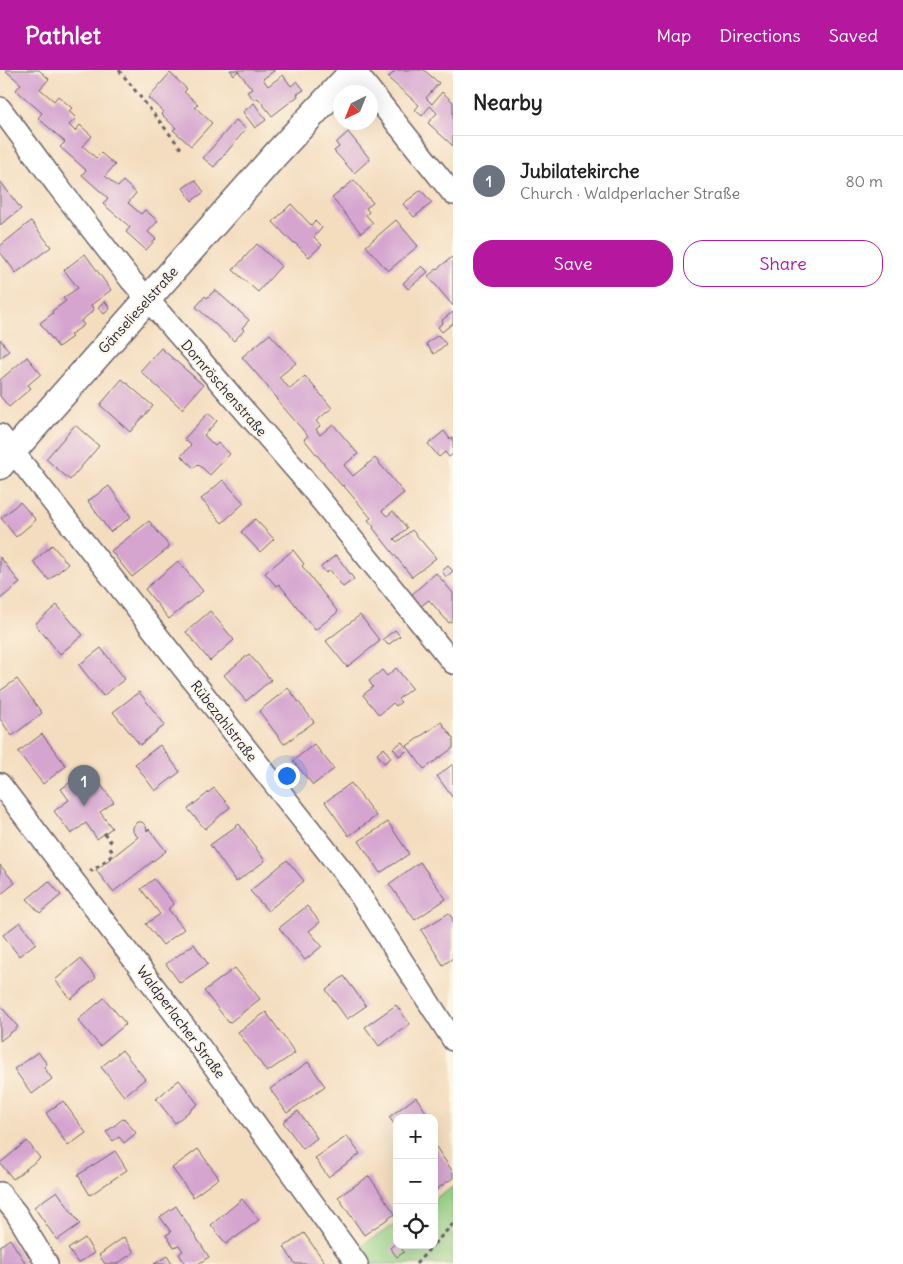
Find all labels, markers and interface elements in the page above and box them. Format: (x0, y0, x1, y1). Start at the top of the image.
text: Pathlet (25, 20, 101, 50)
text: Map (656, 24, 691, 47)
text: Directions (719, 24, 801, 47)
text: Saved (829, 24, 878, 47)
north arrow (333, 85, 378, 130)
text: Nearby (473, 89, 543, 116)
text: Jubilatekirche (520, 159, 639, 183)
text: 1 (486, 171, 492, 191)
text: 80 m (845, 171, 883, 191)
text: Church · Waldperlacher Straße (520, 183, 740, 203)
button: Save (473, 240, 673, 287)
button: Share (683, 240, 883, 287)
street label: Gänselieselstraße (94, 263, 182, 357)
street label: Dornröschenstraße (177, 336, 271, 440)
street label: Rübezahlstraße (187, 677, 261, 765)
your location (274, 763, 300, 789)
pin: 1 (68, 765, 100, 806)
street label: Waldperlacher Straße (133, 962, 229, 1082)
map controls (393, 1114, 438, 1249)
button: + (393, 1114, 438, 1159)
button: − (393, 1159, 438, 1204)
button: locate (393, 1204, 438, 1249)

